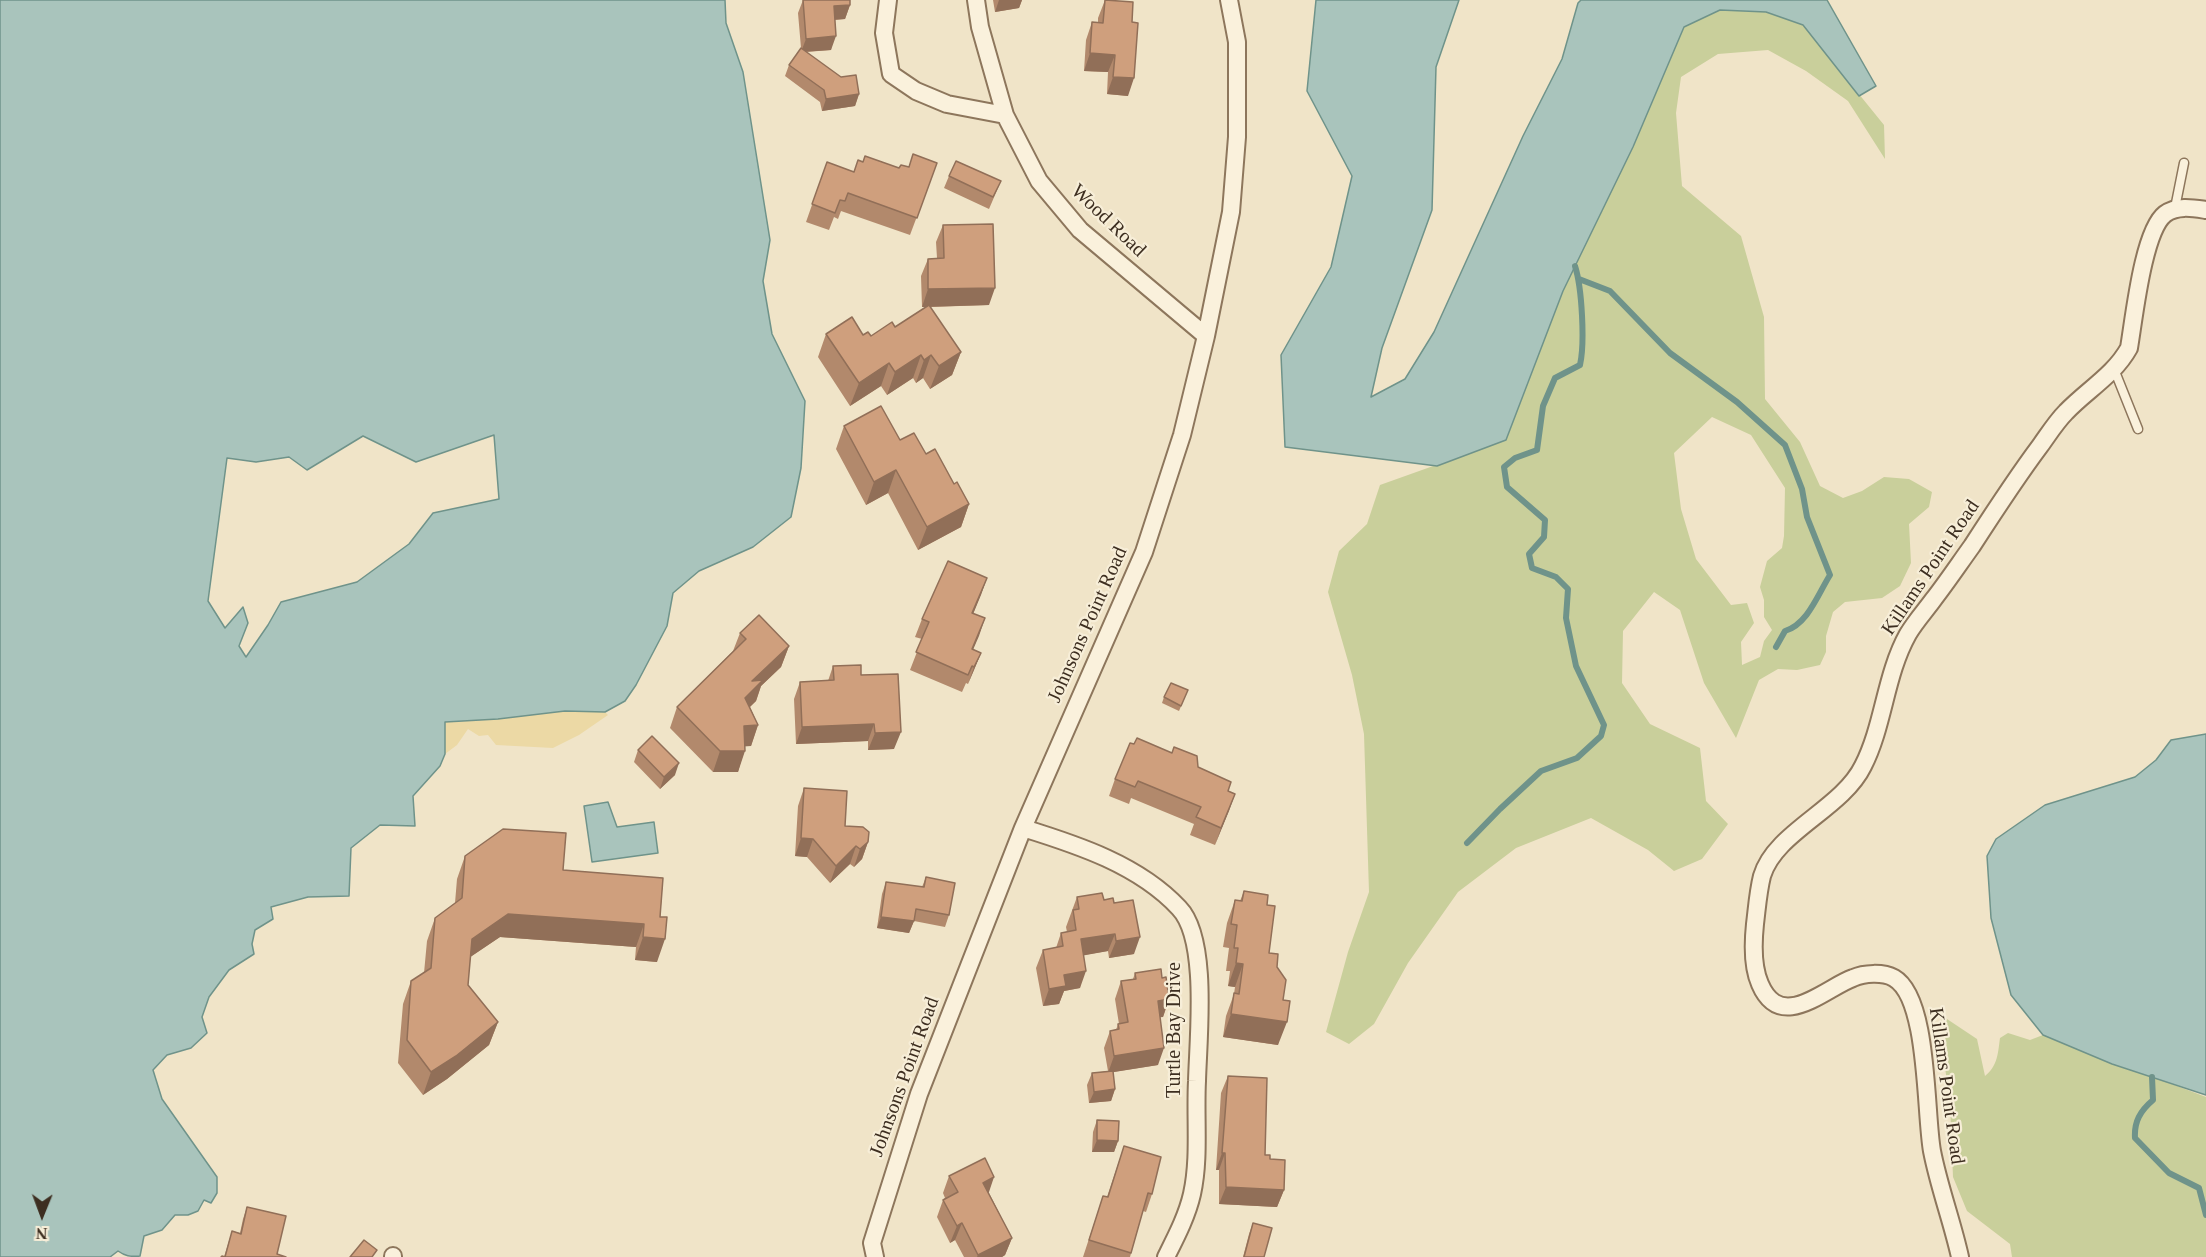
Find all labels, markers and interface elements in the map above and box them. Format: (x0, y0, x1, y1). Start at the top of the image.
street label: Wood Road (1066, 180, 1150, 262)
street label: Killams Point Road (1877, 496, 1985, 640)
street label: Johnsons Point Road (1043, 543, 1133, 707)
street label: Turtle Bay Drive (1163, 962, 1187, 1098)
street label: Johnsons Point Road (865, 994, 945, 1160)
street label: Killams Point Road (1923, 1006, 1969, 1166)
north arrow (12, 1185, 72, 1245)
text: N (36, 1225, 48, 1242)

